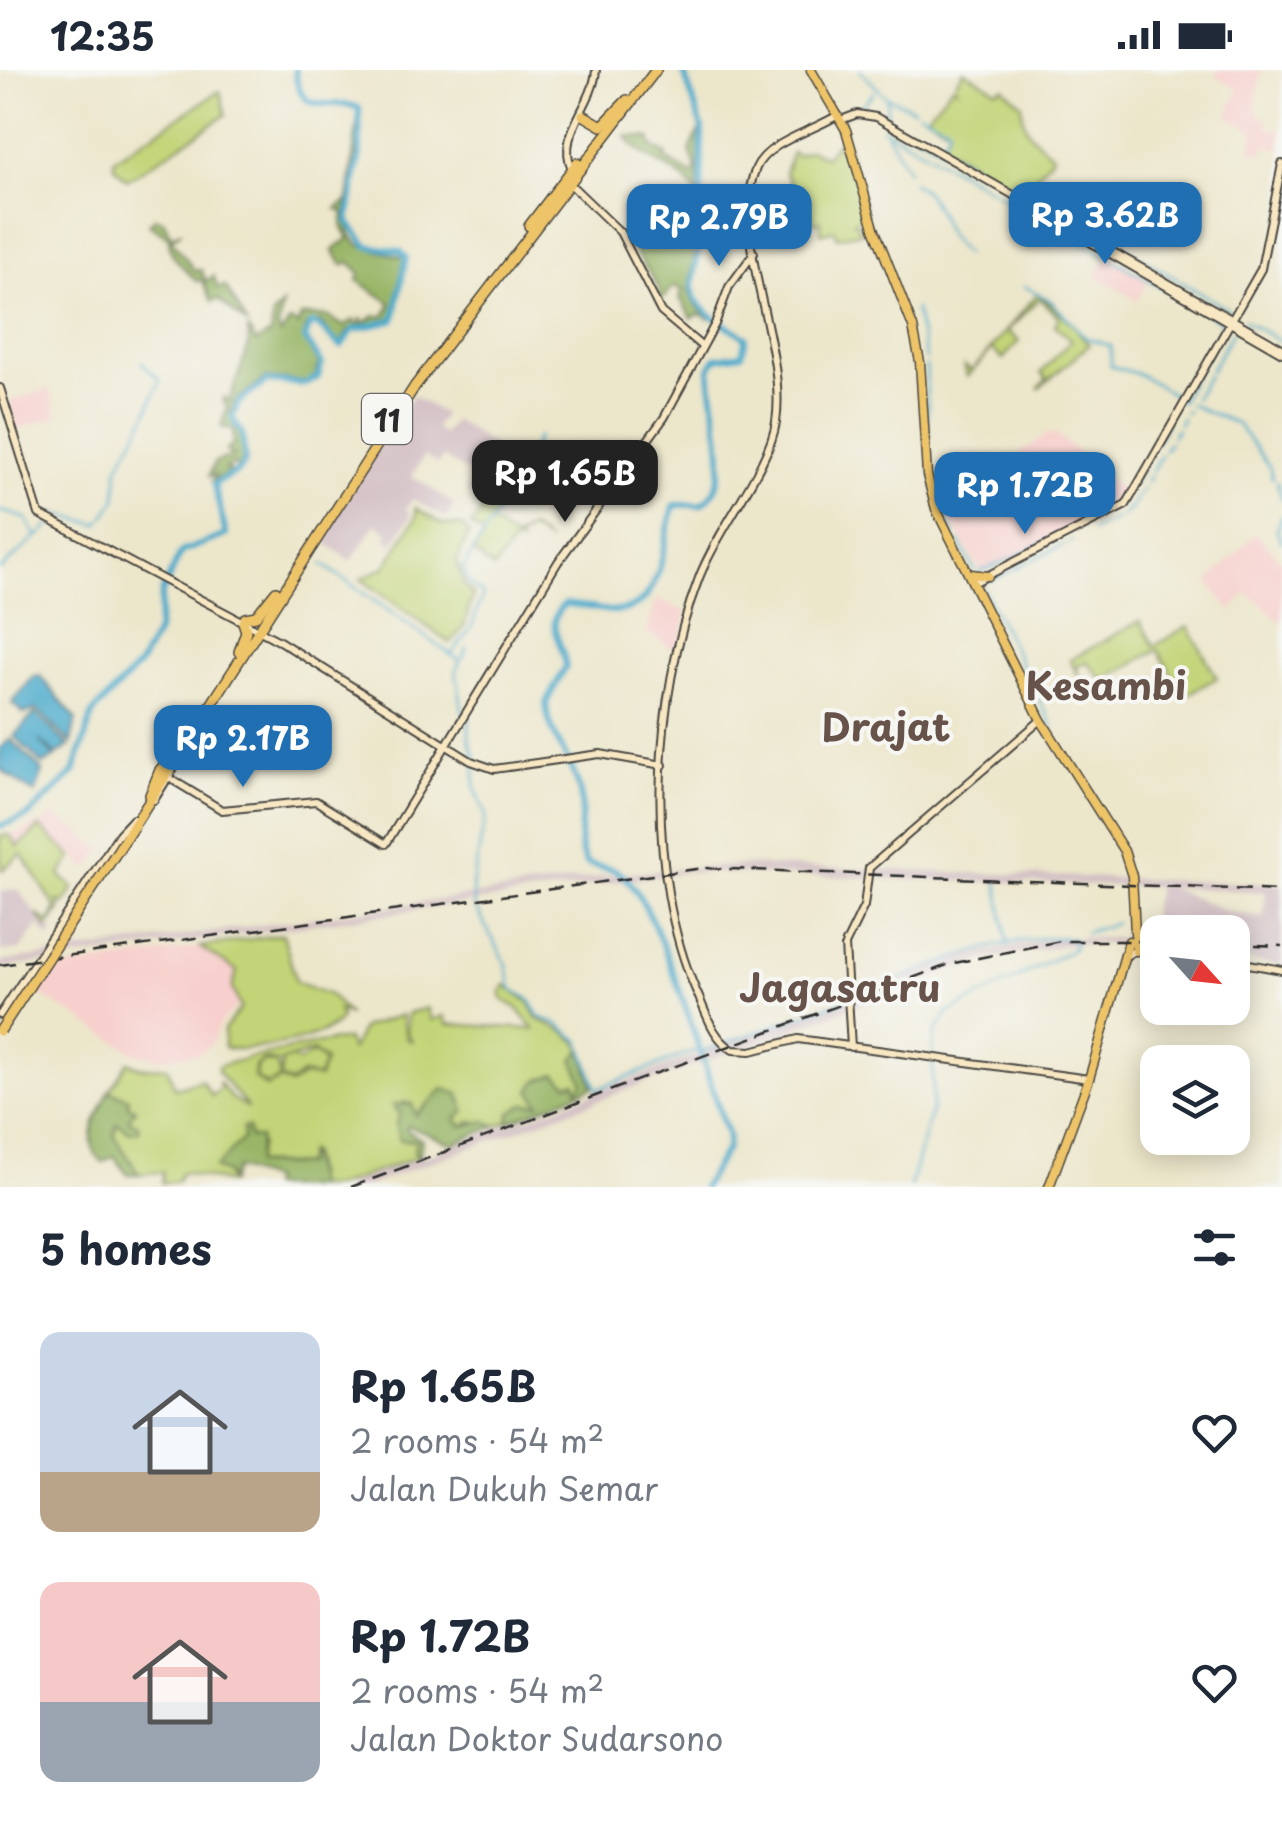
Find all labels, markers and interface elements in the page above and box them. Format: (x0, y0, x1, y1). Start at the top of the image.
text: 12:35 (50, 7, 155, 64)
pin: Rp 3.62B (1002, 182, 1208, 267)
pin: Rp 2.79B (616, 184, 822, 269)
text: Rp 3.62B (1031, 190, 1179, 238)
text: Rp 2.79B (649, 192, 789, 240)
road number: 11 (362, 394, 412, 444)
pin: Rp 1.65B (462, 440, 668, 525)
text: Rp 1.65B (494, 448, 636, 496)
pin: Rp 1.72B (922, 452, 1128, 537)
text: Rp 1.72B (956, 460, 1094, 508)
district label: Kesambi (1025, 656, 1187, 713)
district label: Drajat (821, 697, 951, 754)
pin: Rp 2.17B (140, 705, 346, 790)
text: Rp 2.17B (176, 713, 310, 761)
north arrow (1140, 915, 1250, 1025)
map controls (1140, 915, 1250, 1155)
district label: Jagasatru (739, 958, 941, 1015)
button: layers (1140, 1045, 1250, 1155)
text: 5 homes (40, 1216, 212, 1279)
icon: filters (1187, 1220, 1242, 1275)
text: Rp 1.65B (350, 1353, 537, 1416)
icon: home (120, 1372, 240, 1492)
icon: heart (1187, 1405, 1242, 1460)
text: 2 rooms · 54 m² (350, 1416, 604, 1464)
text: Jalan Dukuh Semar (350, 1464, 658, 1512)
text: Rp 1.72B (350, 1603, 530, 1666)
icon: home (120, 1622, 240, 1742)
icon: heart (1187, 1655, 1242, 1710)
text: 2 rooms · 54 m² (350, 1666, 604, 1714)
text: Jalan Doktor Sudarsono (350, 1714, 723, 1762)

